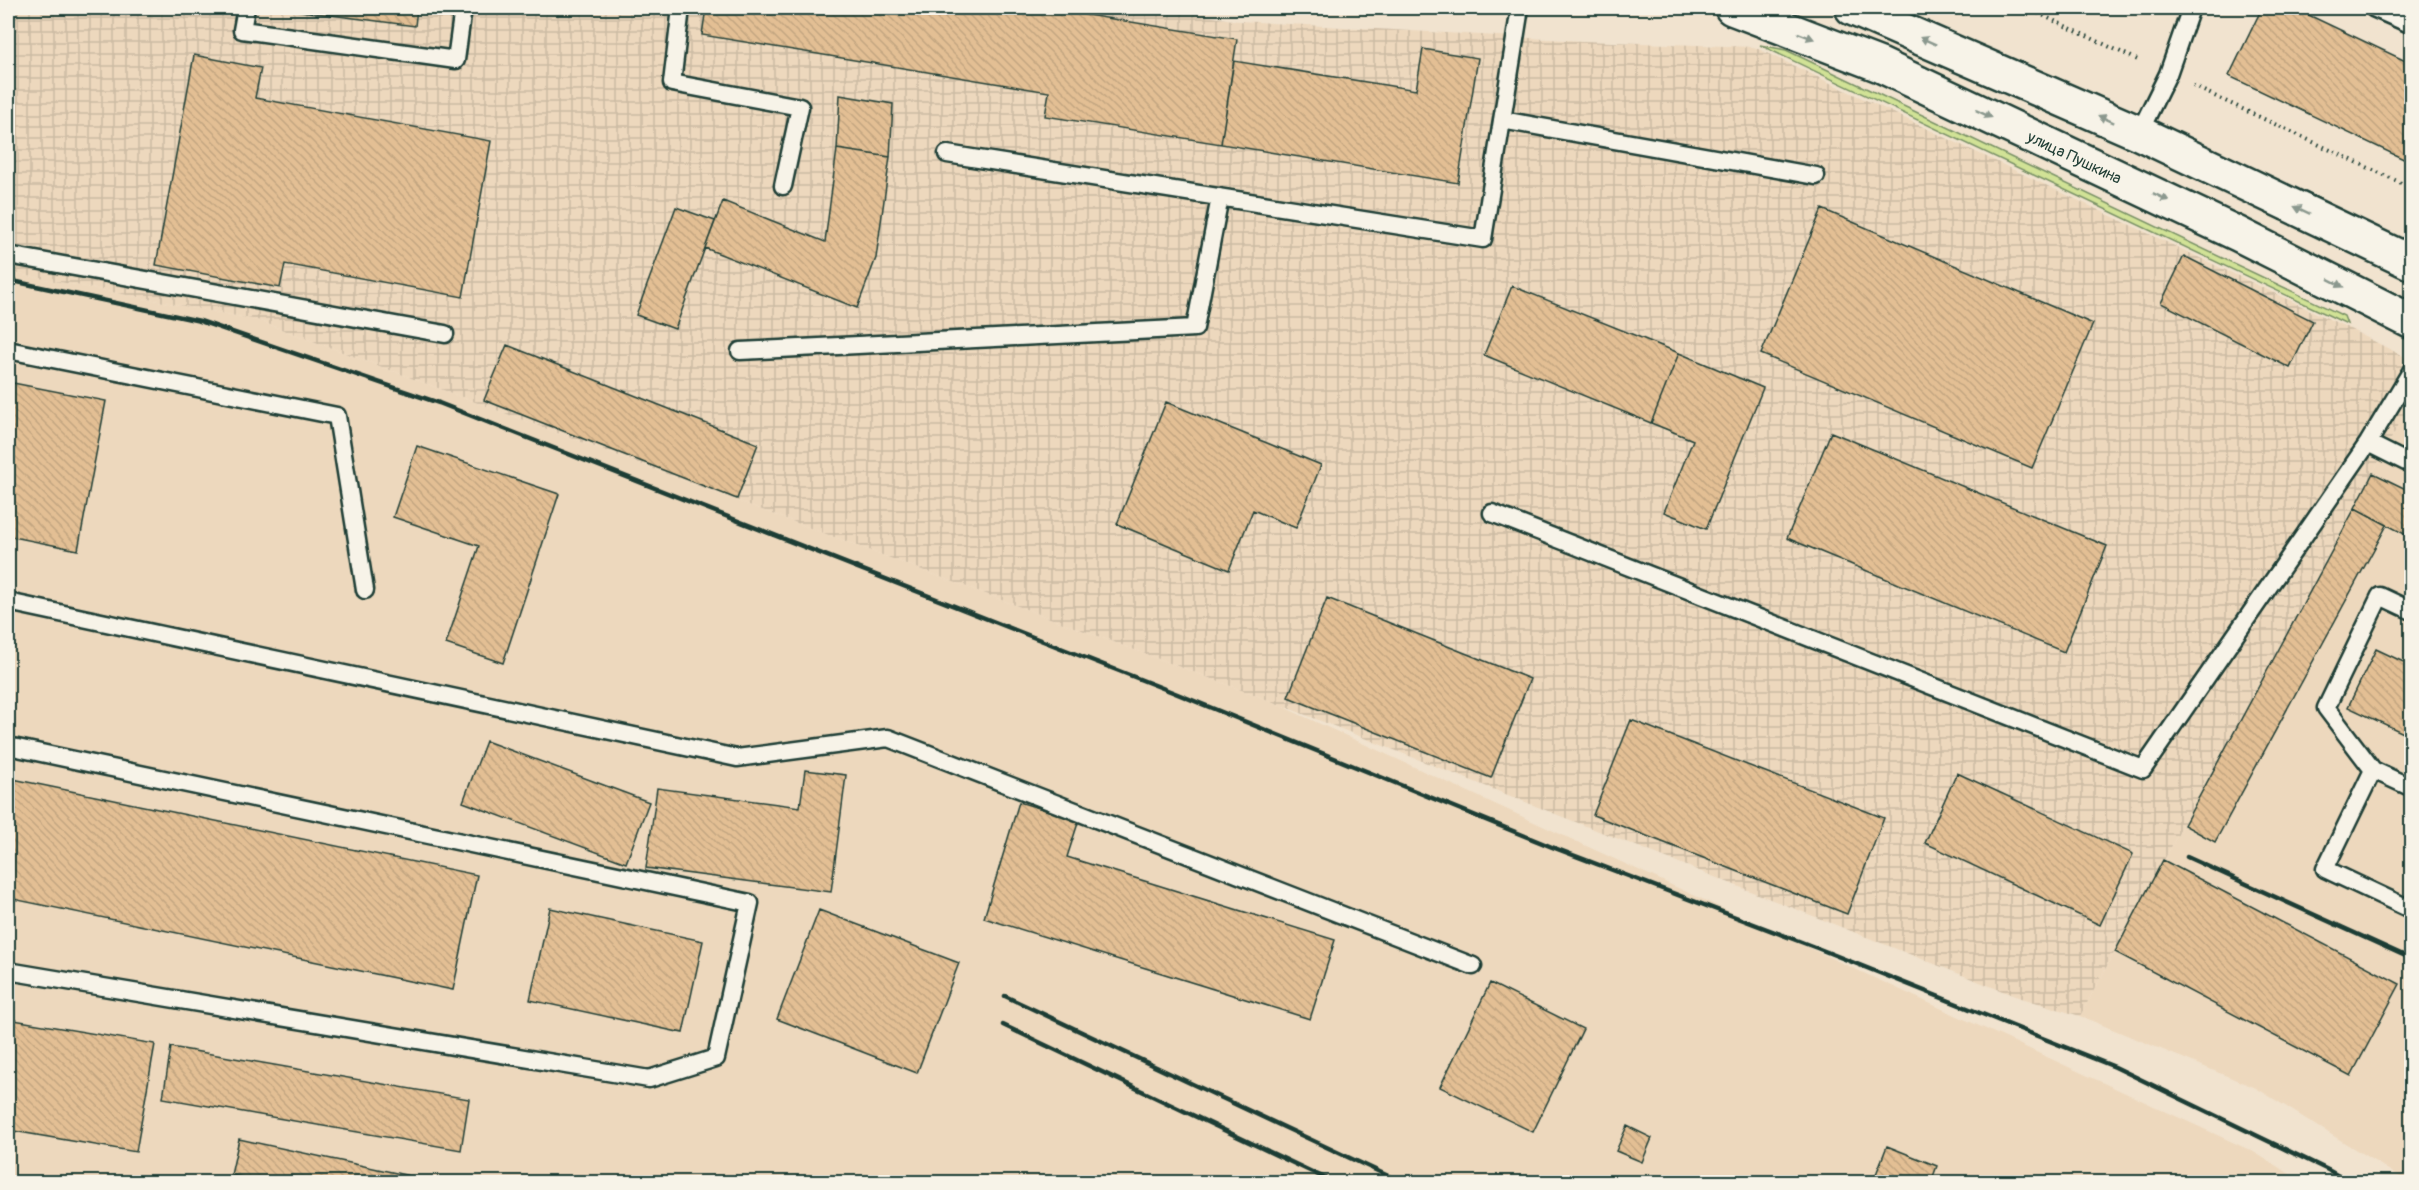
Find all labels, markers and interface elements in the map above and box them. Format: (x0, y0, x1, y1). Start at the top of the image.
one-way arrow (1797, 32, 1815, 42)
one-way arrow (1919, 36, 1936, 45)
one-way arrow (1976, 110, 1993, 119)
one-way arrow (2097, 114, 2115, 124)
street label: улица Пушкина (2023, 127, 2125, 189)
one-way arrow (2152, 193, 2169, 202)
one-way arrow (2293, 206, 2310, 215)
one-way arrow (2327, 278, 2344, 288)

